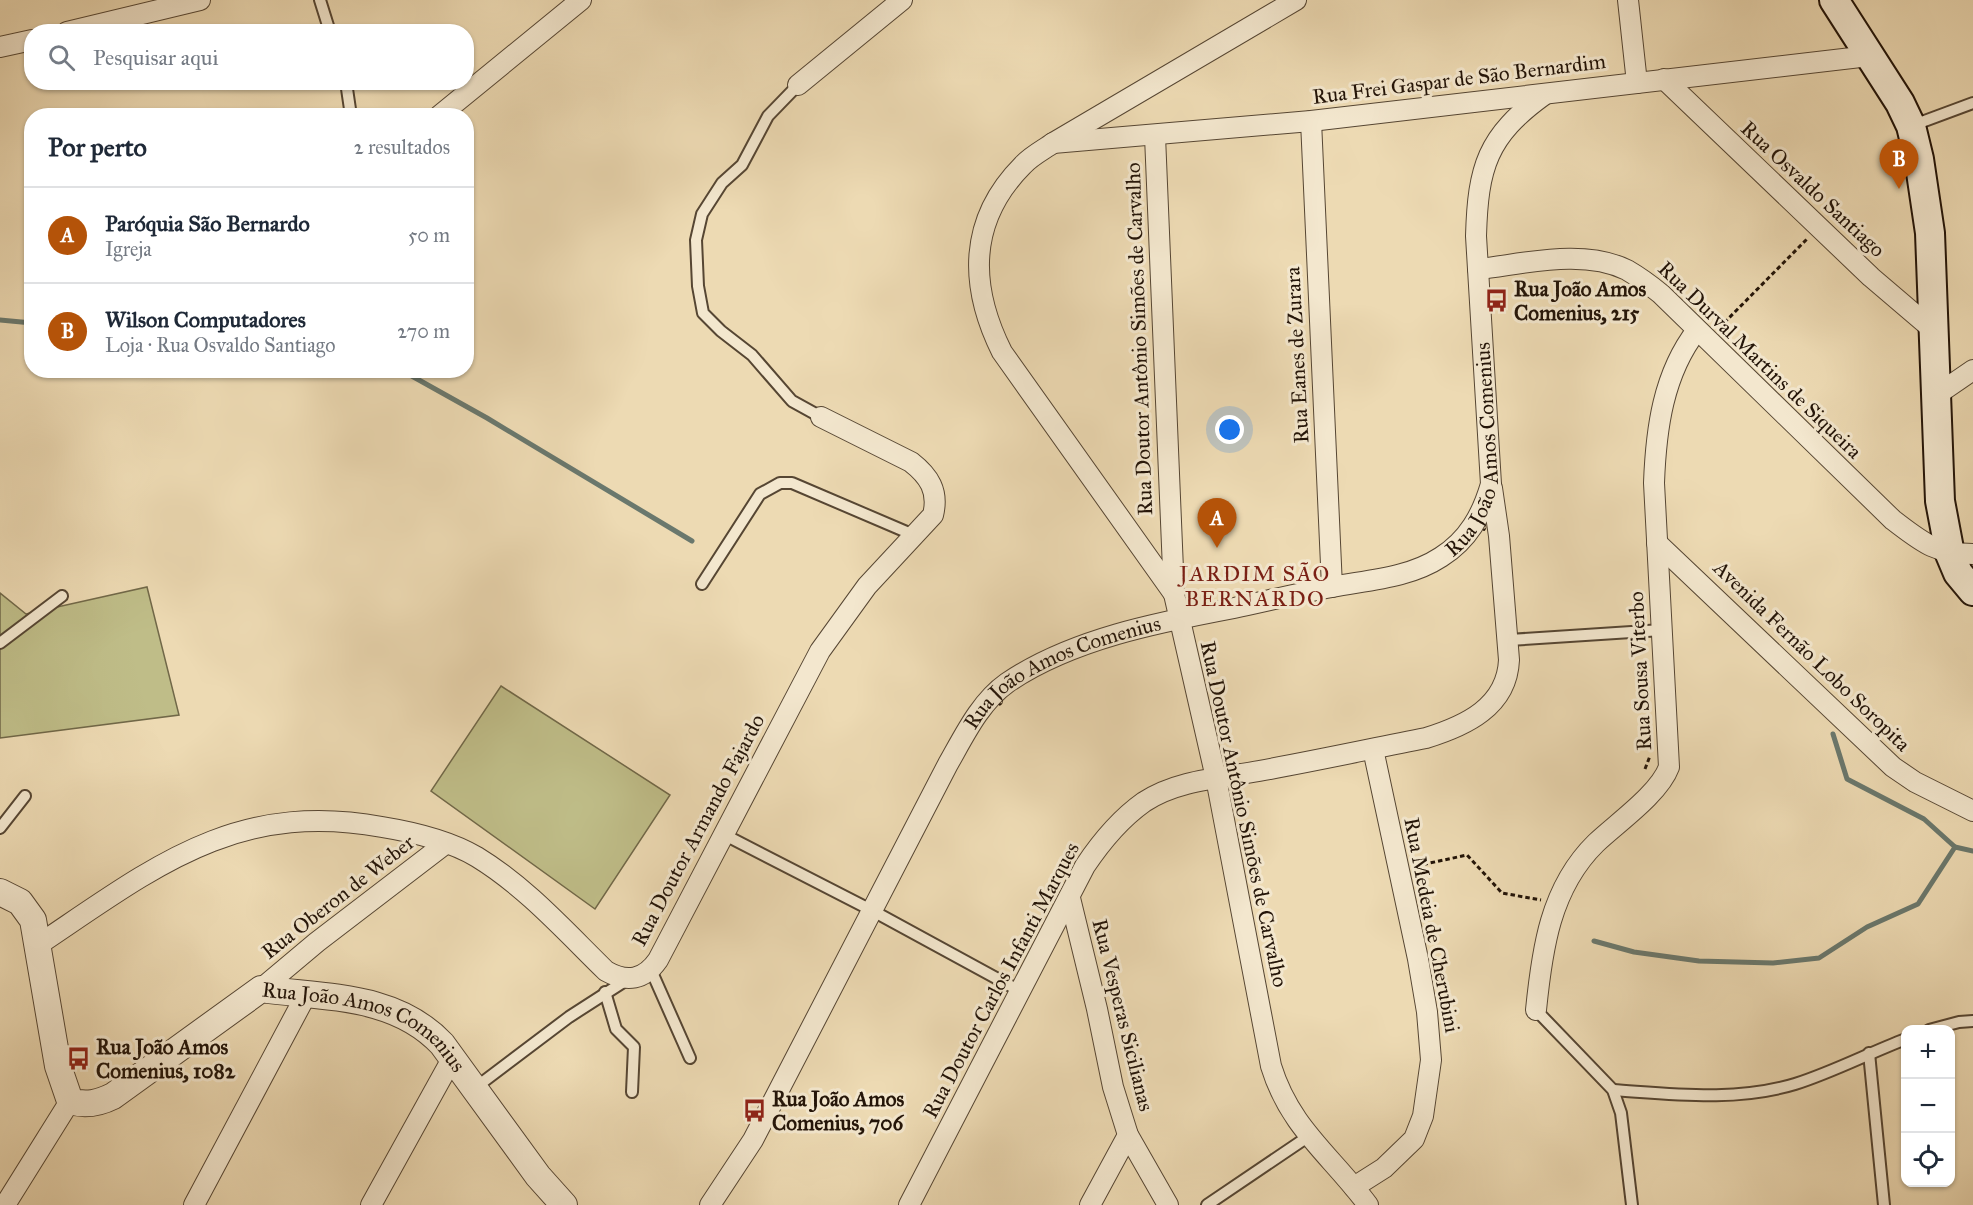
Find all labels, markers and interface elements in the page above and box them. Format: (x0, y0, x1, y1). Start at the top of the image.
search box (24, 24, 474, 90)
icon: search (45, 41, 78, 74)
text: Pesquisar aqui (93, 44, 218, 71)
street label: Rua Frei Gaspar de São Bernardim (1311, 48, 1607, 110)
street label: Rua Osvaldo Santiago (1735, 115, 1891, 263)
text: Por perto (48, 131, 147, 163)
text: 2 resultados (354, 135, 450, 159)
pin: B (1880, 140, 1918, 189)
street label: Rua Doutor Antônio Simões de Carvalho (1120, 162, 1158, 516)
text: Paróquia São Bernardo (105, 210, 310, 237)
text: A (61, 223, 74, 247)
text: 50 m (408, 223, 450, 247)
text: Igreja (105, 237, 152, 261)
street label: Rua Durval Martins de Siqueira (1653, 256, 1867, 464)
street label: Rua Eanes de Zurara (1279, 266, 1315, 444)
place label: Rua João Amos Comenius, 215 (1514, 276, 1647, 326)
bus stop icon: Rua João Amos Comenius, 215 (1483, 288, 1509, 314)
text: Wilson Computadores (105, 306, 306, 333)
text: B (61, 319, 74, 343)
text: 270 m (397, 319, 450, 343)
text: Loja · Rua Osvaldo Santiago (105, 333, 335, 357)
street label: Rua João Amos Comenius (1440, 341, 1504, 562)
your location (1215, 415, 1244, 444)
pin: A (1198, 498, 1236, 548)
street label: Avenida Fernão Lobo Soropita (1707, 554, 1916, 757)
district label: JARDIM SÃO BERNARDO (1177, 560, 1331, 612)
street label: Rua Sousa Viterbo (1623, 590, 1657, 751)
street label: Rua João Amos Comenius (958, 610, 1163, 734)
street label: Rua Doutor Antônio Simões de Carvalho (1195, 639, 1293, 990)
street label: Rua Doutor Armando Fajardo (626, 709, 770, 950)
street label: Rua Medeia de Cherubini (1398, 815, 1466, 1035)
street label: Rua Oberon de Weber (256, 829, 420, 965)
street label: Rua Doutor Carlos Infanti Marques (917, 838, 1085, 1122)
street label: Rua Vesperas Sicilianas (1086, 916, 1160, 1114)
street label: Rua João Amos Comenius (261, 976, 471, 1077)
map controls (1901, 1025, 1955, 1187)
button: + (1901, 1025, 1955, 1079)
place label: Rua João Amos Comenius, 1082 (96, 1034, 236, 1084)
bus stop icon: Rua João Amos Comenius, 1082 (65, 1046, 91, 1072)
button: − (1901, 1079, 1955, 1133)
place label: Rua João Amos Comenius, 706 (772, 1086, 905, 1136)
bus stop icon: Rua João Amos Comenius, 706 (741, 1098, 767, 1124)
button: locate (1901, 1133, 1955, 1187)

